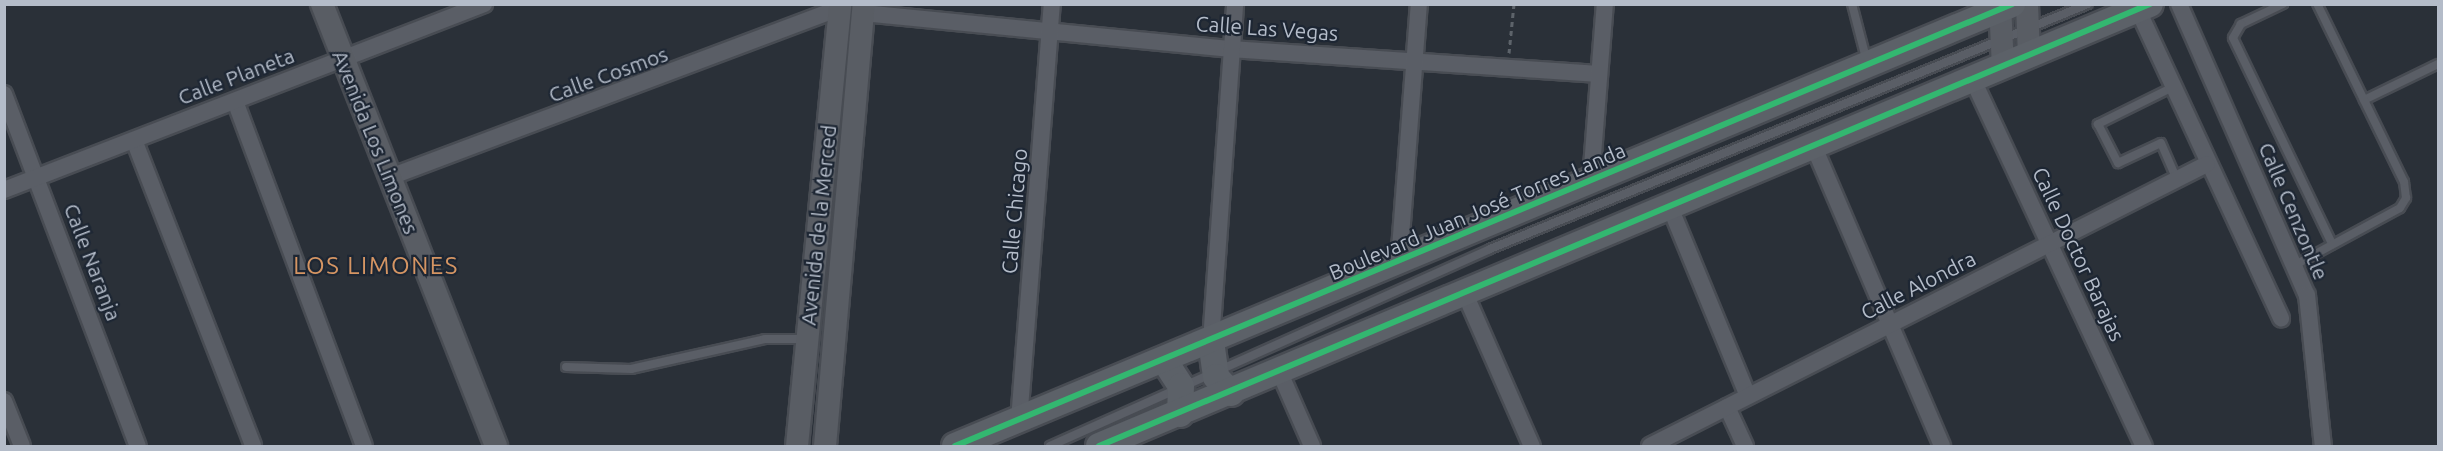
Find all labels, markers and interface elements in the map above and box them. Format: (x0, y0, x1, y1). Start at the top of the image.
street label: Calle Las Vegas (1195, 10, 1339, 46)
street label: Calle Cosmos (545, 41, 671, 107)
street label: Calle Planeta (174, 42, 298, 110)
street label: Avenida Los Limones (328, 46, 424, 238)
street label: Avenida de la Merced (795, 124, 841, 326)
street label: Boulevard Juan José Torres Landa (1325, 137, 1629, 285)
street label: Calle Cenzontle (2254, 139, 2334, 283)
street label: Calle Chicago (996, 147, 1032, 275)
street label: Calle Doctor Barajas (2028, 163, 2130, 345)
street label: Calle Naranja (59, 200, 127, 324)
street label: Calle Alondra (1856, 245, 1980, 325)
district label: LOS LIMONES (293, 252, 459, 280)

